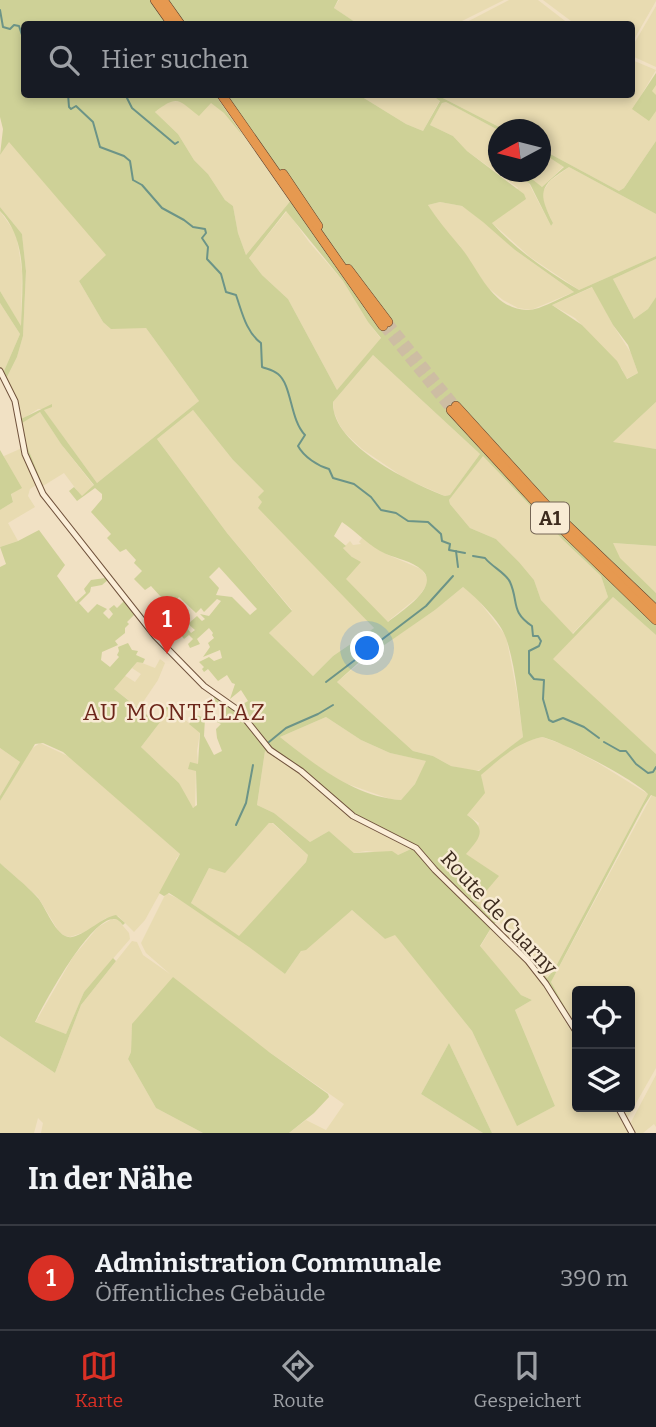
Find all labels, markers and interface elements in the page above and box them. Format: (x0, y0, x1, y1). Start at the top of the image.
search box (21, 21, 635, 98)
icon: search (45, 41, 83, 79)
text: Hier suchen (101, 44, 249, 75)
north arrow (488, 119, 551, 182)
road number: A1 (531, 503, 569, 534)
pin: 1 (144, 596, 190, 654)
your location (350, 631, 384, 665)
district label: AU MONTÉLAZ (83, 698, 267, 726)
street label: Route de Cuarny (435, 846, 564, 981)
map controls (572, 986, 635, 1112)
button: locate (572, 986, 635, 1049)
button: layers (572, 1049, 635, 1112)
text: In der Nähe (28, 1161, 193, 1197)
text: Administration Communale (95, 1248, 442, 1279)
text: 1 (46, 1264, 56, 1292)
text: 390 m (560, 1264, 628, 1292)
text: Öffentliches Gebäude (95, 1279, 326, 1307)
tab: Karte (75, 1347, 123, 1412)
tab: Route (272, 1347, 324, 1412)
tab: Gespeichert (474, 1347, 581, 1412)

